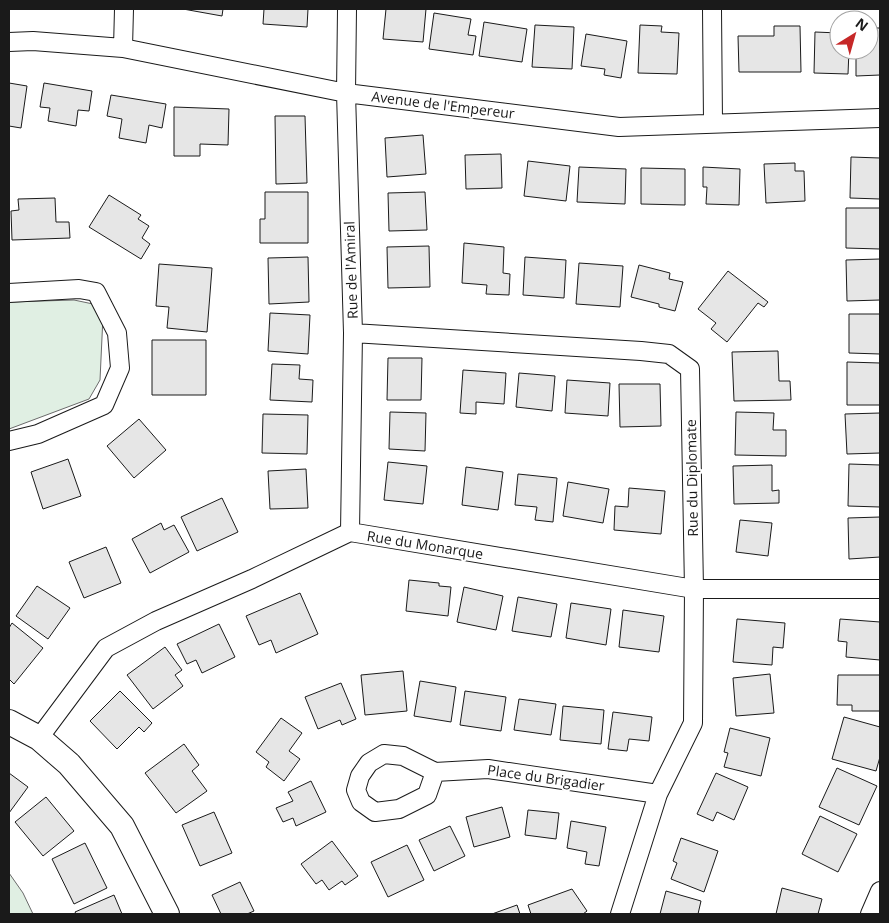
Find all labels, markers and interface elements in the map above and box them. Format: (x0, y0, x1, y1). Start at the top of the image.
north arrow (829, 10, 879, 60)
text: N (852, 13, 872, 35)
street label: Avenue de l'Empereur (370, 86, 516, 123)
street label: Rue de l'Amiral (339, 221, 362, 319)
street label: Rue du Diplomate (681, 419, 702, 537)
street label: Rue du Monarque (365, 526, 485, 563)
street label: Place du Brigadier (486, 760, 606, 795)

